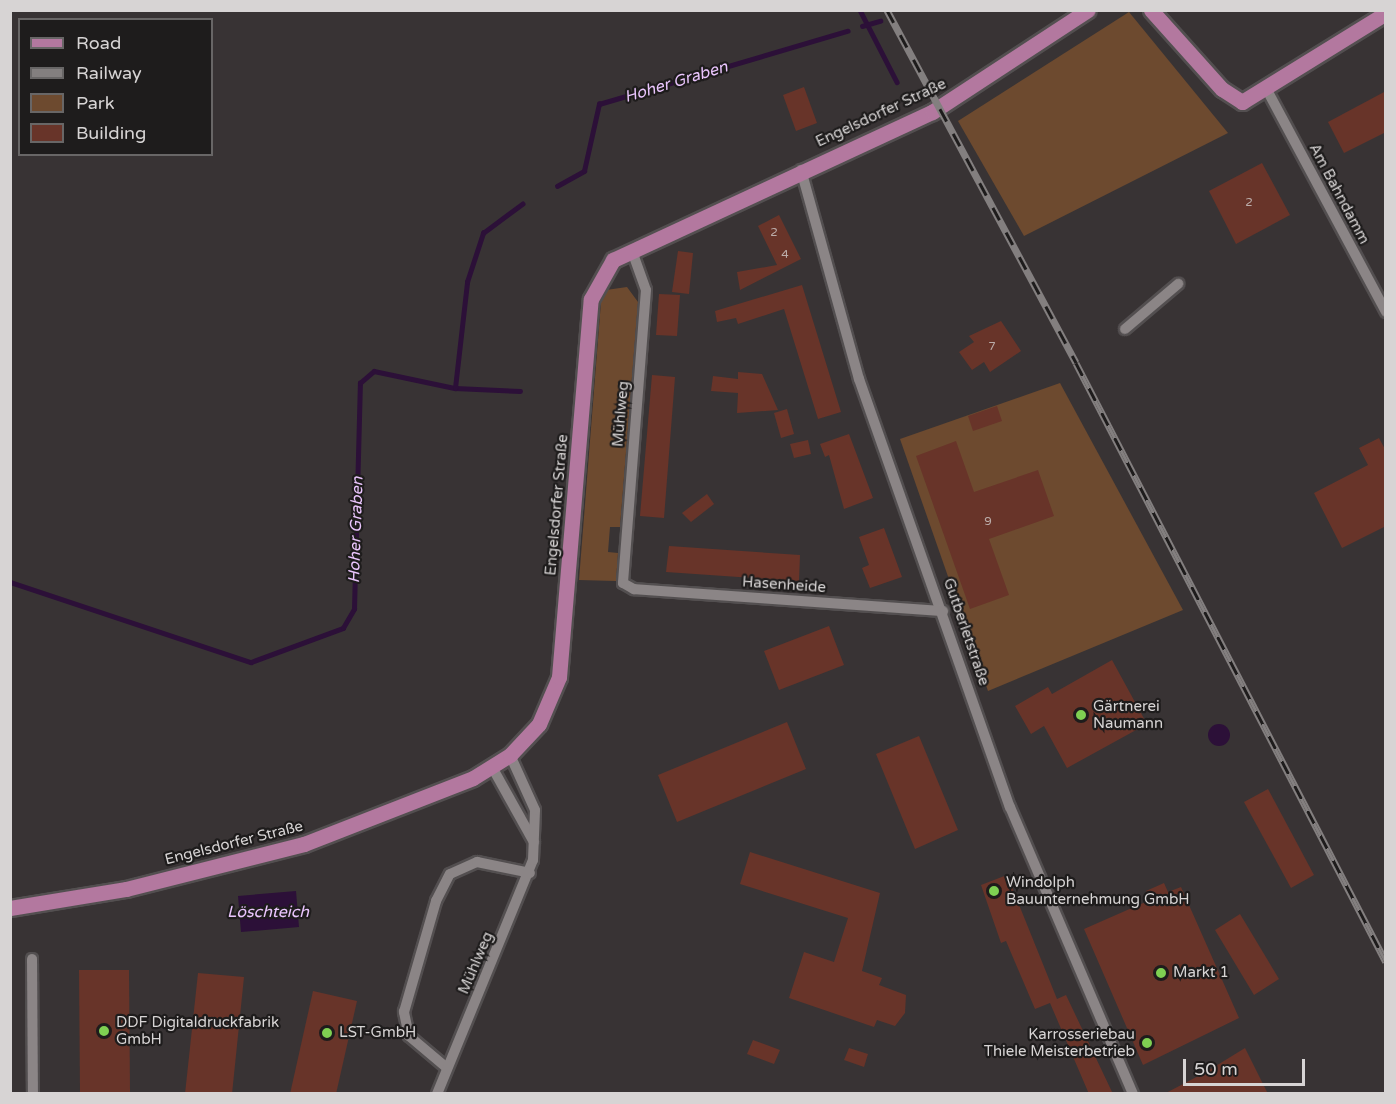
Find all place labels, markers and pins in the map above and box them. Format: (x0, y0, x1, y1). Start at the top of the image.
place label: Gärtnerei Naumann (1093, 697, 1163, 732)
marker: Gärtnerei Naumann (1074, 708, 1088, 722)
place label: Windolph Bauunternehmung GmbH (1006, 873, 1190, 908)
marker: Windolph Bauunternehmung GmbH (987, 884, 1001, 898)
place label: Markt 1 (1173, 964, 1229, 982)
marker: Markt 1 (1154, 966, 1168, 980)
place label: DDF Digitaldruckfabrik GmbH (116, 1013, 279, 1048)
marker: DDF Digitaldruckfabrik GmbH (97, 1024, 111, 1038)
place label: LST-GmbH (339, 1024, 416, 1042)
place label: Karrosseriebau Thiele Meisterbetrieb (984, 1025, 1135, 1060)
marker: LST-GmbH (320, 1026, 334, 1040)
marker: Karrosseriebau Thiele Meisterbetrieb (1140, 1036, 1154, 1050)

